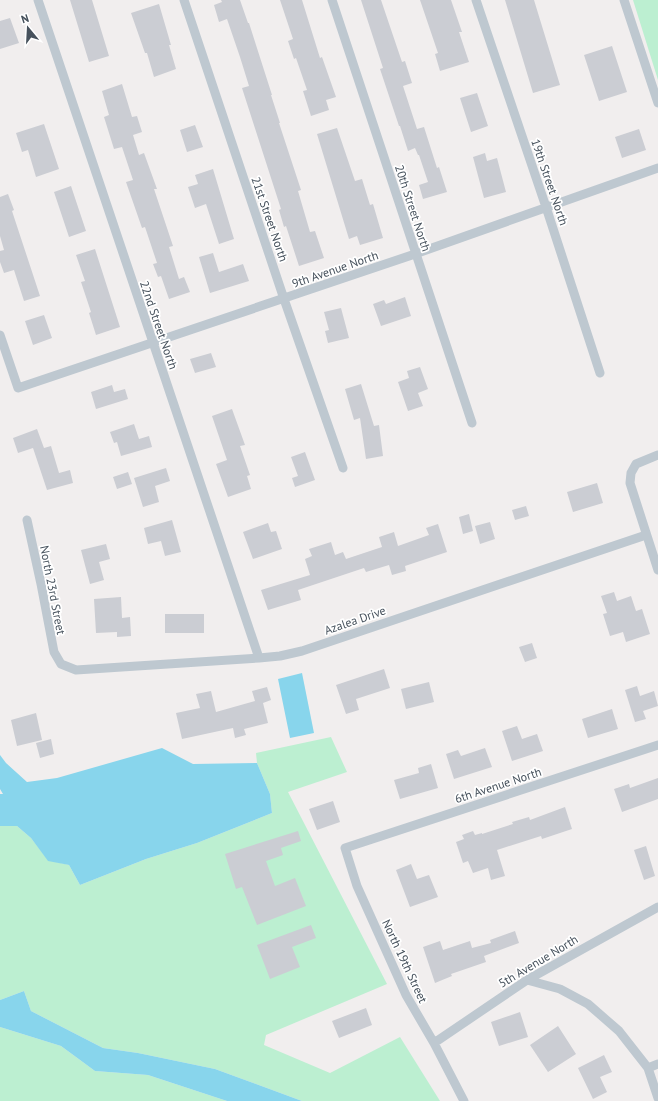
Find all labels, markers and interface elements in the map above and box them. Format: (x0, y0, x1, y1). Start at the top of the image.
north arrow (8, 8, 48, 48)
text: N (19, 11, 31, 26)
street label: 19th Street North (528, 137, 572, 227)
street label: 20th Street North (392, 163, 434, 253)
street label: 21st Street North (248, 175, 292, 263)
street label: 9th Avenue North (290, 247, 380, 291)
street label: 22nd Street North (137, 279, 181, 371)
street label: North 23rd Street (37, 544, 69, 636)
street label: Azalea Drive (322, 603, 388, 637)
street label: 6th Avenue North (453, 764, 543, 806)
street label: North 19th Street (379, 917, 431, 1005)
street label: 5th Avenue North (495, 931, 581, 991)

